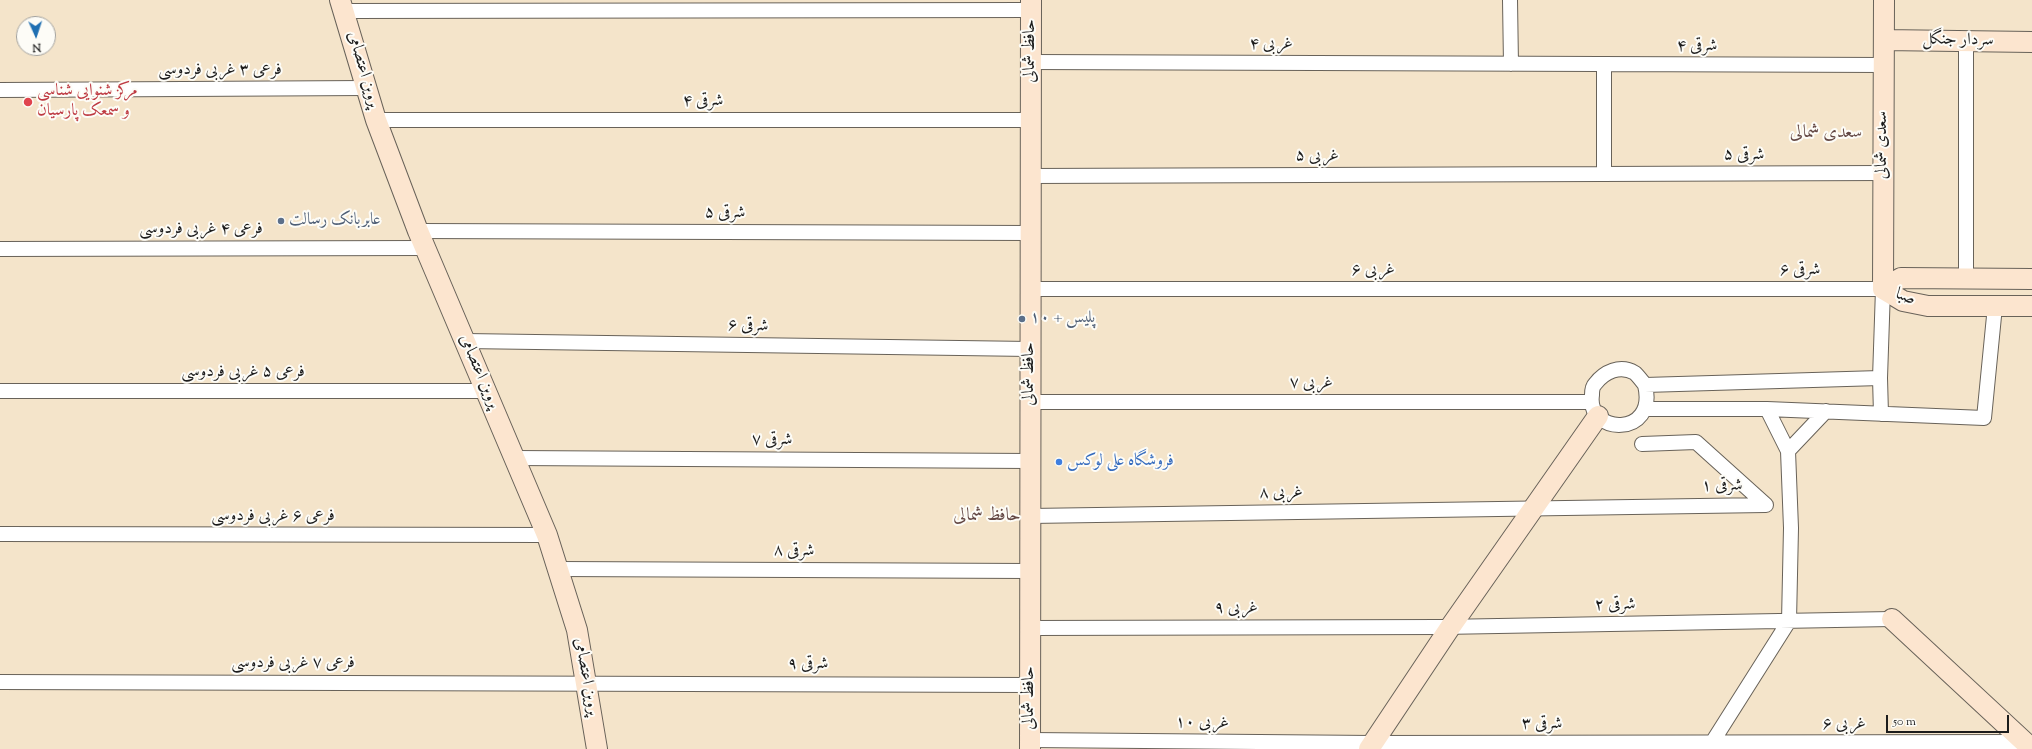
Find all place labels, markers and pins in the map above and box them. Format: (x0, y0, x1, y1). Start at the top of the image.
place label: مرکز شنوایی شناسی و سمعک پارسیان (37, 82, 138, 122)
marker: مرکز شنوایی شناسی و سمعک پارسیان (22, 96, 34, 108)
place label: عابربانک رسالت (289, 211, 381, 231)
marker: عابربانک رسالت (276, 216, 286, 226)
place label: پلیس + ۱۰ (1030, 309, 1095, 329)
marker: پلیس + ۱۰ (1017, 314, 1027, 324)
place label: فروشگاه علی لوکس (1067, 452, 1174, 472)
marker: فروشگاه علی لوکس (1054, 457, 1064, 467)

